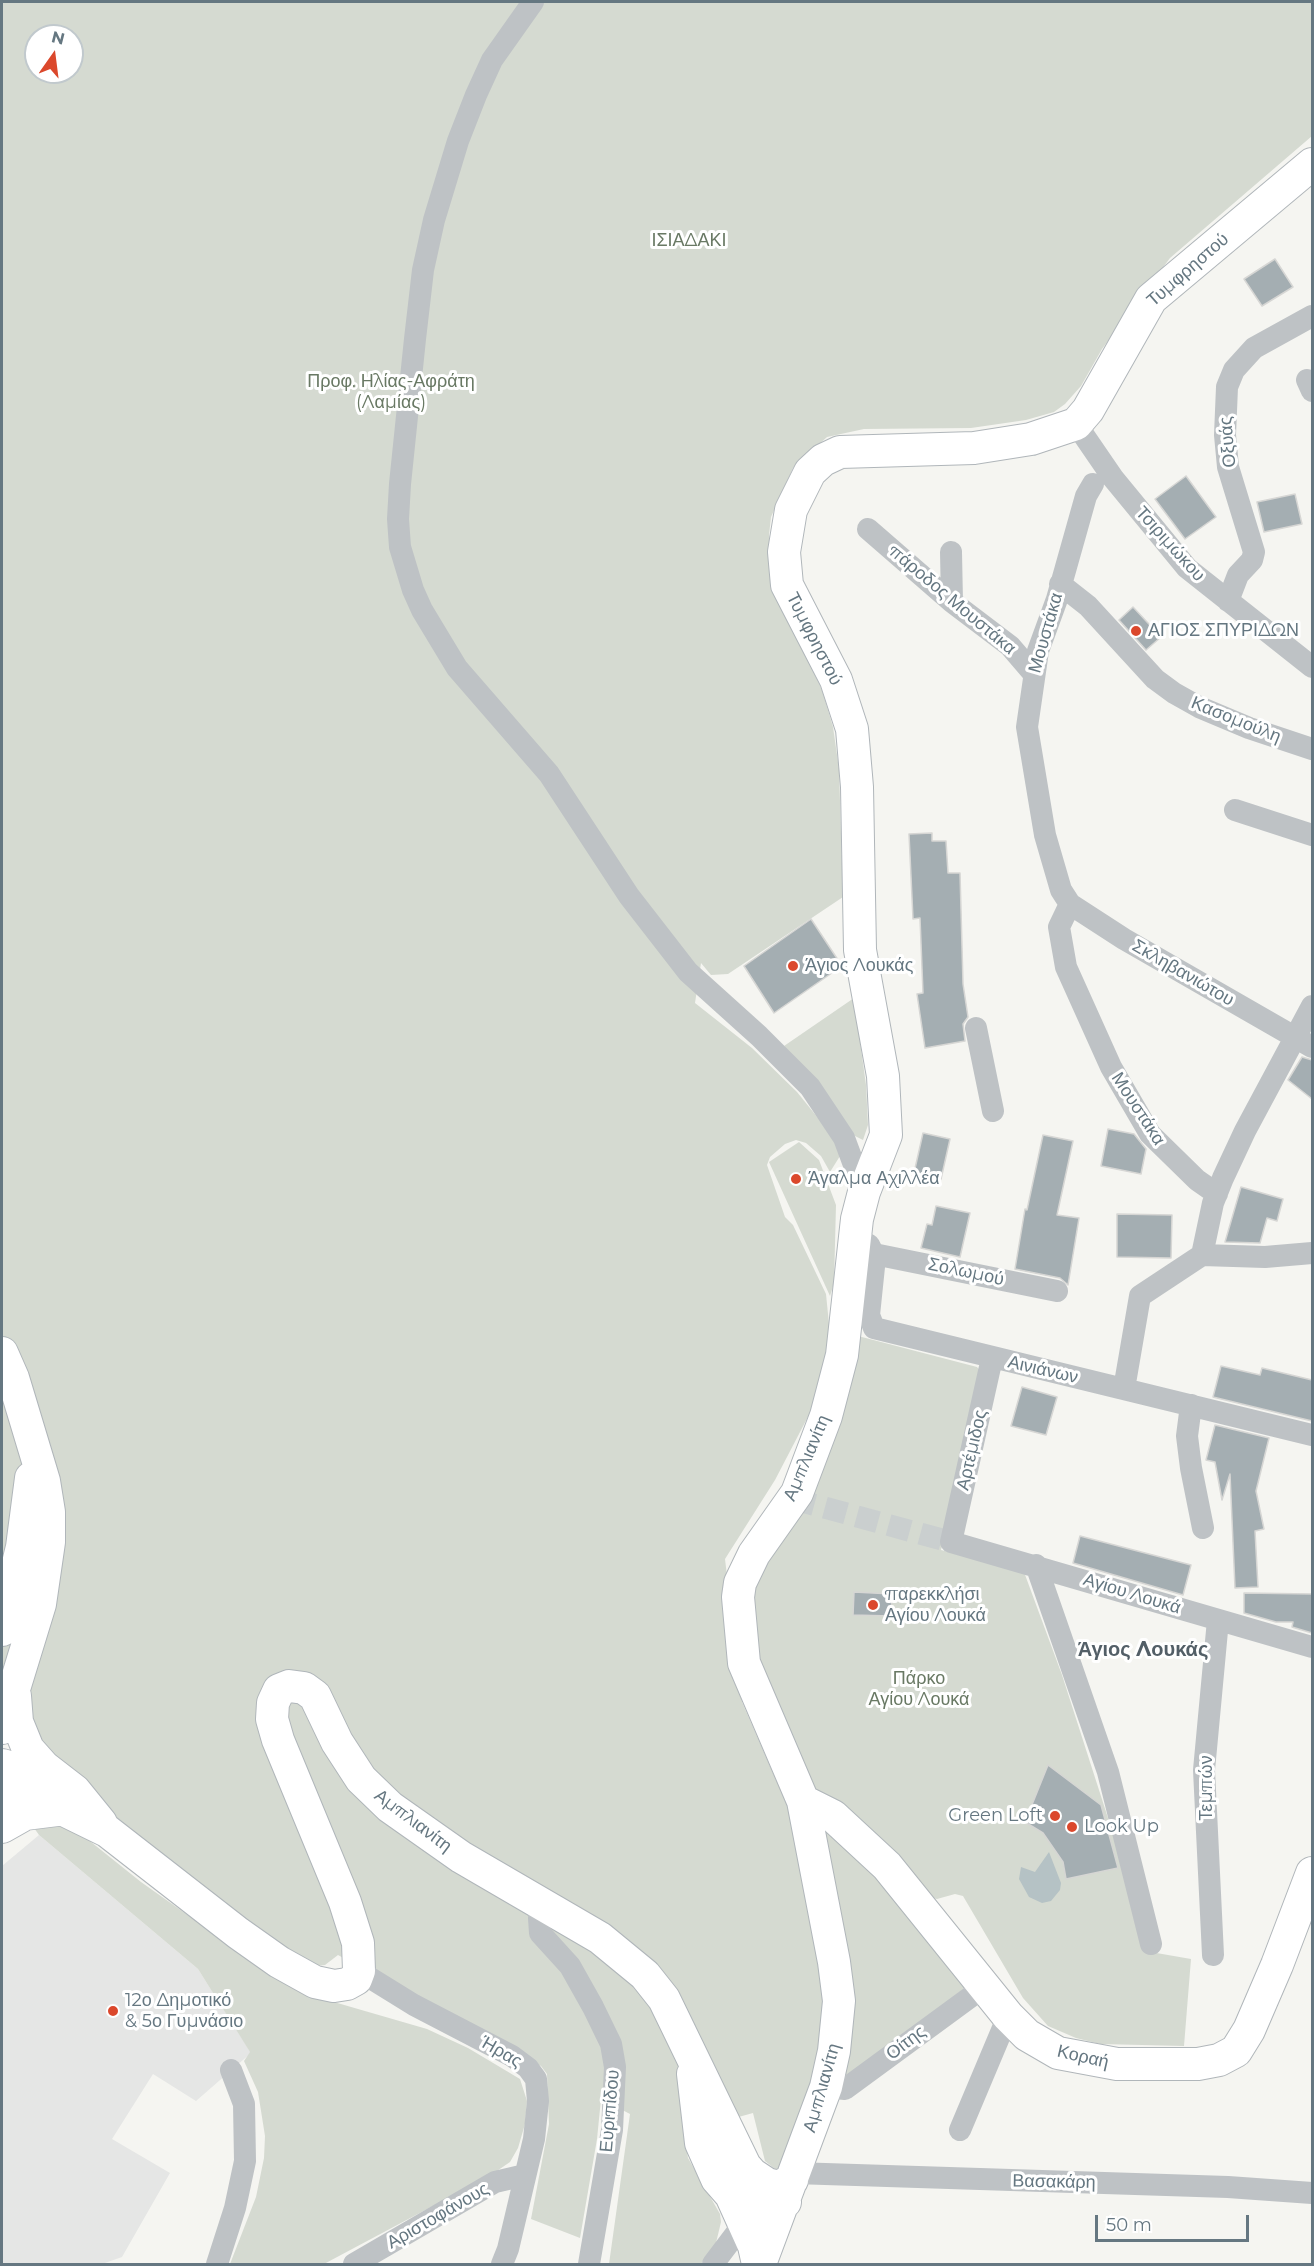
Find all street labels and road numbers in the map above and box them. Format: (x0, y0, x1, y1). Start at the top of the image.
street label: Τυμφρηστού (1143, 229, 1233, 311)
street label: Οξυάς (1215, 416, 1241, 468)
street label: Τσιριμώκου (1131, 502, 1209, 586)
street label: πάροδος Μουστάκα (884, 540, 1020, 660)
street label: Τυμφρηστού (781, 589, 847, 689)
street label: Μουστάκα (1024, 590, 1068, 676)
street label: Κασομούλη (1188, 692, 1284, 748)
street label: Σκληβανιώτου (1128, 935, 1238, 1011)
street label: Μουστάκα (1107, 1069, 1169, 1149)
street label: Σολωμού (926, 1253, 1006, 1291)
street label: Αινιάνων (1006, 1351, 1080, 1389)
street label: Αρτέμιδος (952, 1408, 992, 1492)
street label: Αμπλιανίτη (779, 1412, 835, 1504)
street label: Αγίου Λουκά (1081, 1569, 1183, 1619)
street label: Τεμπών (1196, 1755, 1218, 1821)
street label: Αμπλιανίτη (370, 1785, 456, 1857)
street label: Οίτης (882, 2021, 930, 2065)
street label: Ήρας (476, 2032, 526, 2072)
street label: Αμπλιανίτη (799, 2041, 845, 2135)
street label: Κοραή (1055, 2041, 1111, 2073)
street label: Ευριπίδου (596, 2069, 624, 2153)
street label: Βασακάρη (1012, 2170, 1096, 2194)
street label: Αριστοφάνους (383, 2178, 493, 2254)

